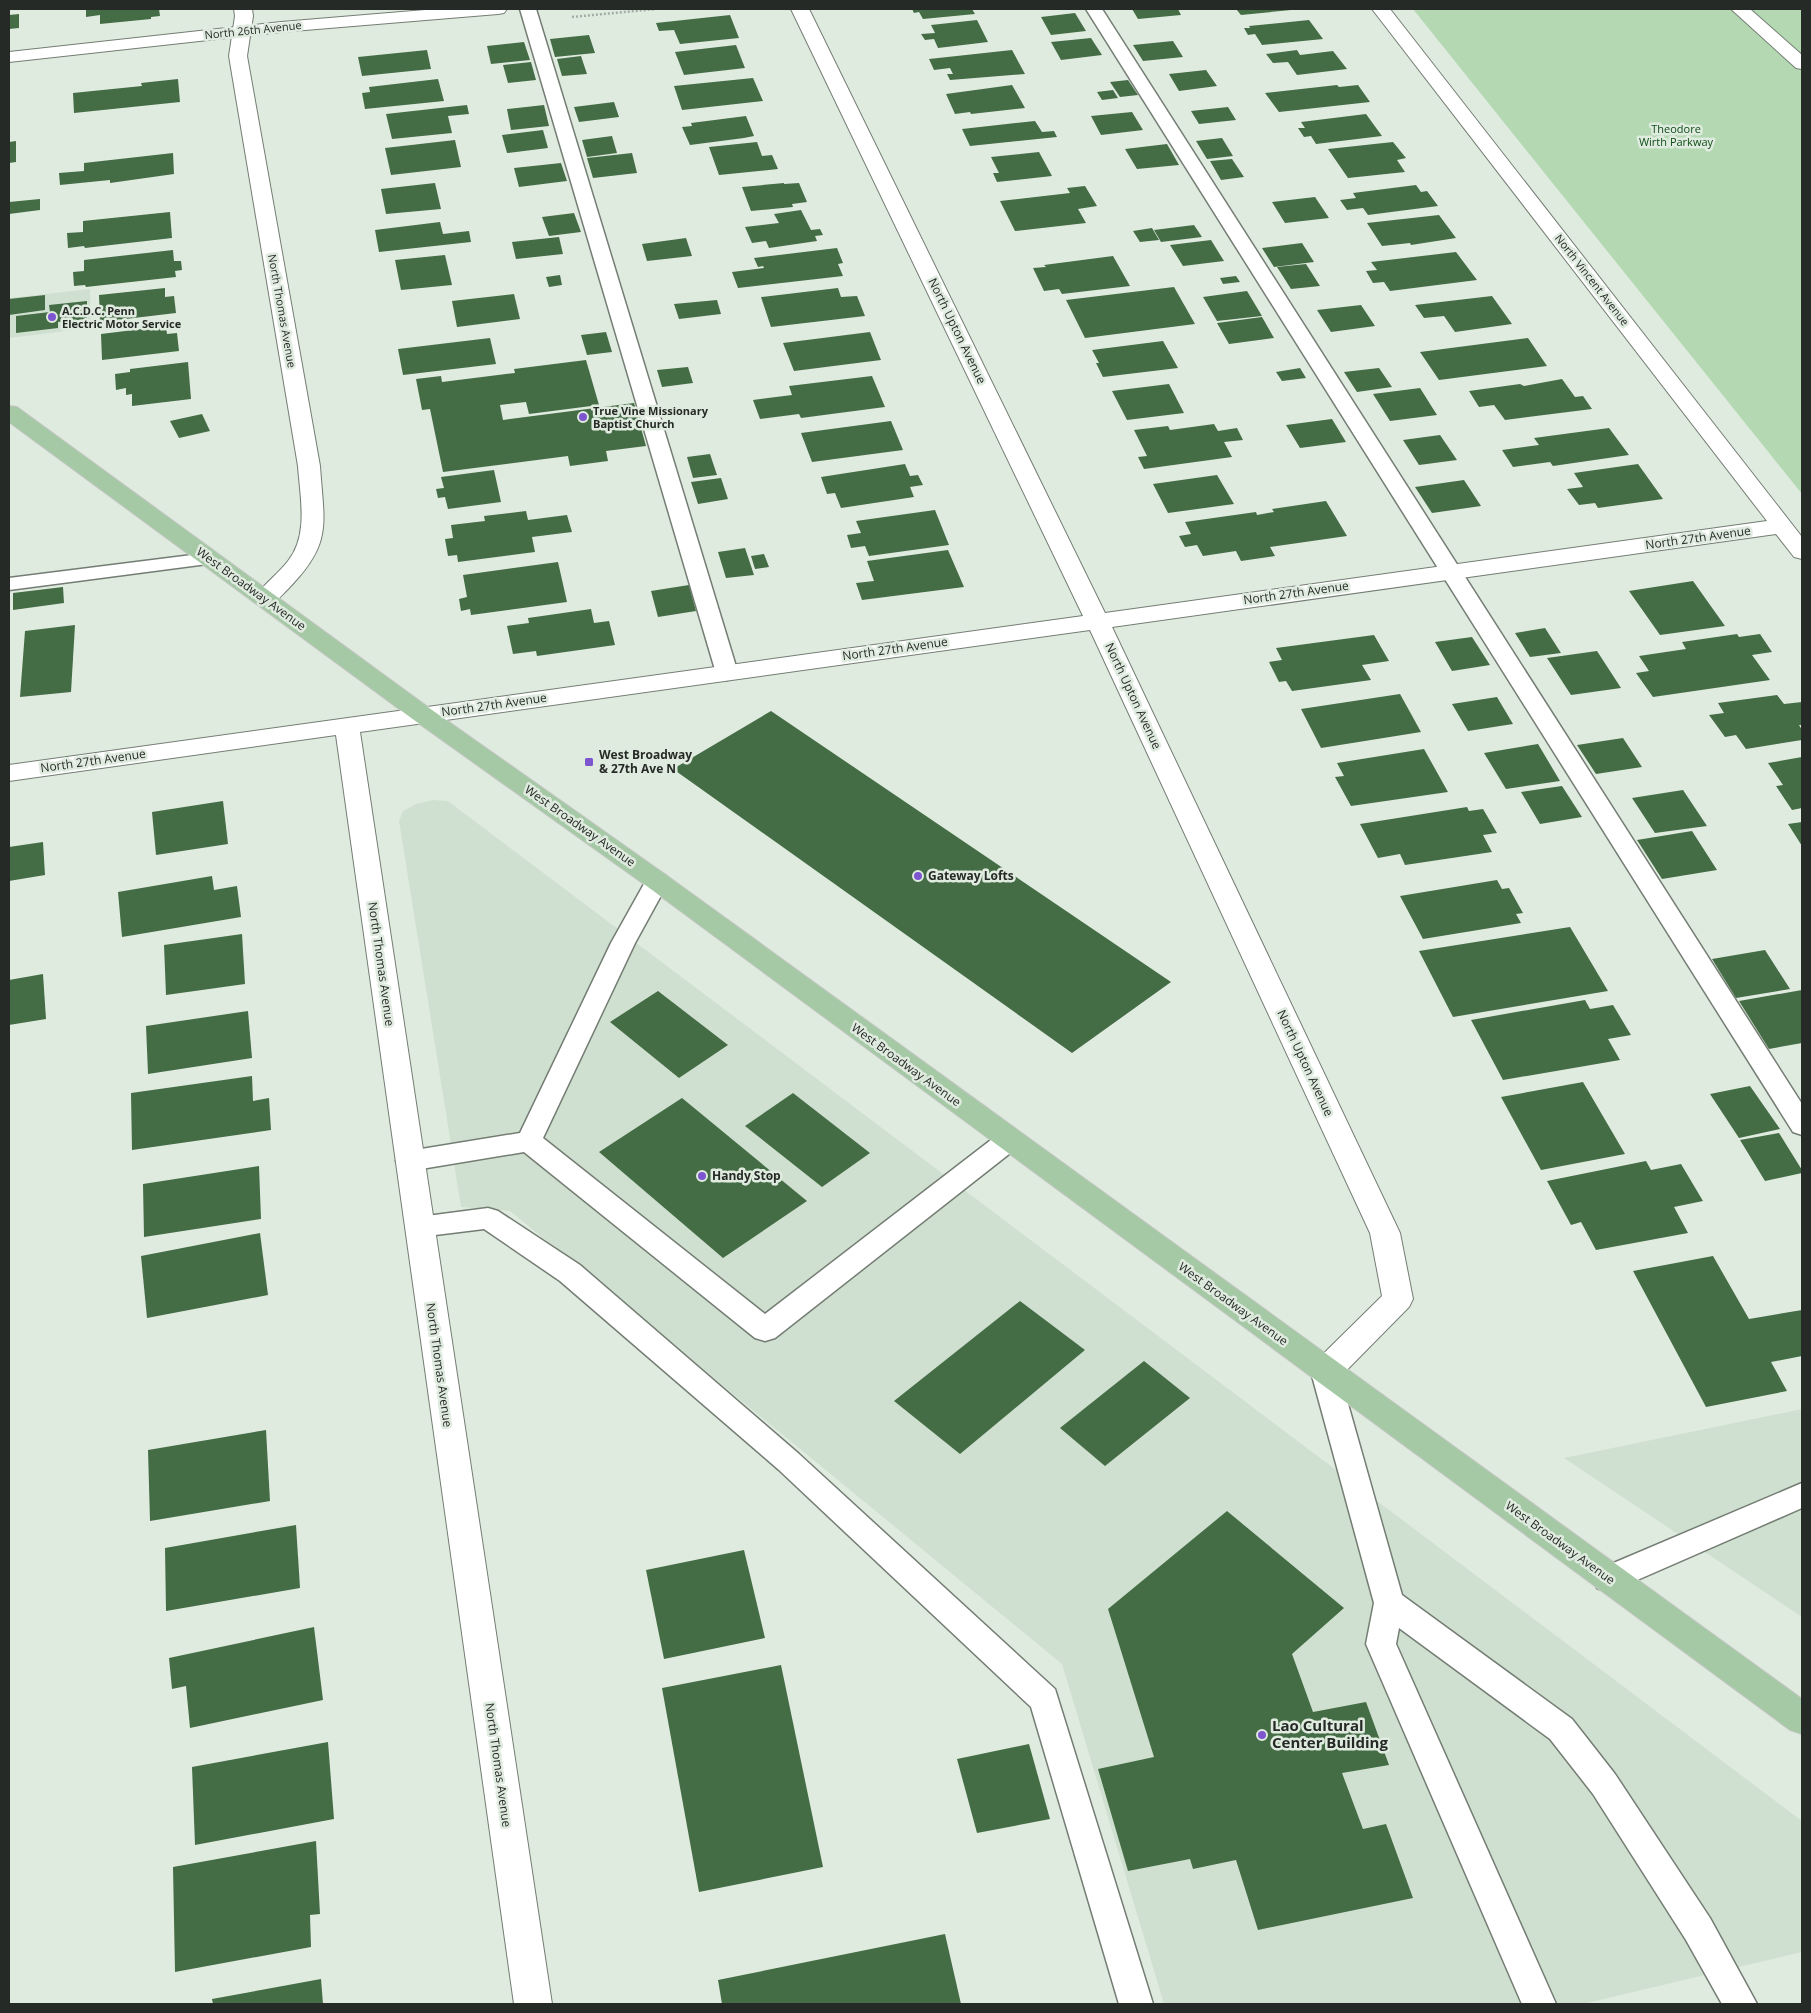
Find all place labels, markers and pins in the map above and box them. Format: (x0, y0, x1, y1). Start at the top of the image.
place label: A.C.D.C. Penn Electric Motor Service (62, 303, 182, 331)
marker: A.C.D.C. Penn Electric Motor Service (46, 311, 58, 323)
place label: True Vine Missionary Baptist Church (593, 403, 709, 431)
marker: True Vine Missionary Baptist Church (577, 411, 589, 423)
place label: West Broadway & 27th Ave N (599, 746, 692, 777)
marker: West Broadway & 27th Ave N (583, 756, 595, 768)
place label: Gateway Lofts (928, 867, 1014, 884)
marker: Gateway Lofts (912, 870, 924, 882)
place label: Handy Stop (712, 1167, 781, 1184)
marker: Handy Stop (696, 1170, 708, 1182)
place label: Lao Cultural Center Building (1272, 1715, 1388, 1752)
marker: Lao Cultural Center Building (1256, 1729, 1268, 1741)

